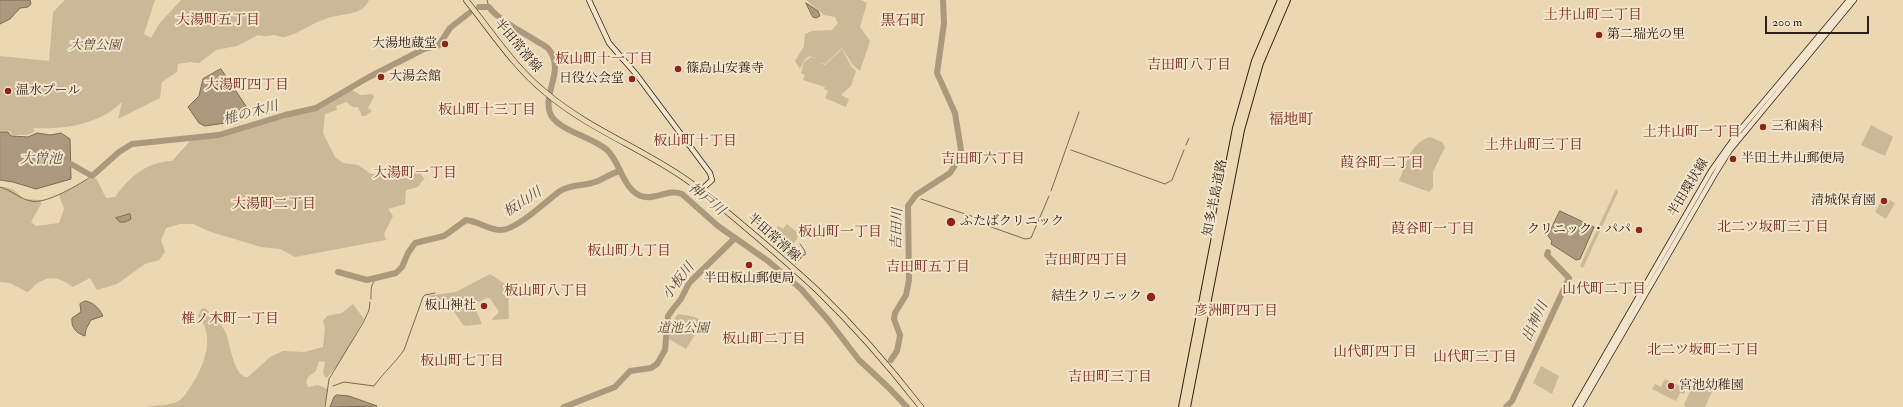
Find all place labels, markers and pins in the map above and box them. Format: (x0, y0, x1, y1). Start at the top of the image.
place label: 第二瑞光の里 (1607, 27, 1685, 43)
marker: 第二瑞光の里 (1594, 30, 1604, 40)
place label: 大湯地蔵堂 (372, 36, 437, 52)
marker: 大湯地蔵堂 (440, 39, 450, 49)
place label: 篠島山安養寺 (686, 61, 764, 77)
marker: 篠島山安養寺 (673, 64, 683, 74)
place label: 大湯会館 (389, 69, 441, 85)
place label: 日役公会堂 (559, 71, 624, 87)
marker: 大湯会館 (376, 72, 386, 82)
marker: 日役公会堂 (627, 74, 637, 84)
place label: 温水プール (16, 83, 81, 99)
marker: 温水プール (3, 86, 13, 96)
place label: 三和歯科 (1771, 119, 1823, 135)
marker: 三和歯科 (1758, 122, 1768, 132)
place label: 半田土井山郵便局 (1741, 151, 1845, 167)
marker: 半田土井山郵便局 (1728, 154, 1738, 164)
place label: 清城保育園 (1811, 193, 1876, 209)
marker: 清城保育園 (1879, 196, 1889, 206)
place label: ふたばクリニック (960, 214, 1064, 230)
marker: ふたばクリニック (945, 216, 957, 228)
place label: クリニック・パパ (1527, 222, 1631, 238)
marker: クリニック・パパ (1634, 225, 1644, 235)
marker: 半田板山郵便局 (744, 260, 754, 270)
place label: 半田板山郵便局 (704, 271, 794, 287)
place label: 結生クリニック (1051, 289, 1142, 305)
marker: 結生クリニック (1145, 291, 1157, 303)
place label: 板山神社 (424, 298, 476, 314)
marker: 板山神社 (479, 301, 489, 311)
place label: 宮池幼稚園 (1679, 378, 1744, 394)
marker: 宮池幼稚園 (1666, 381, 1676, 391)

